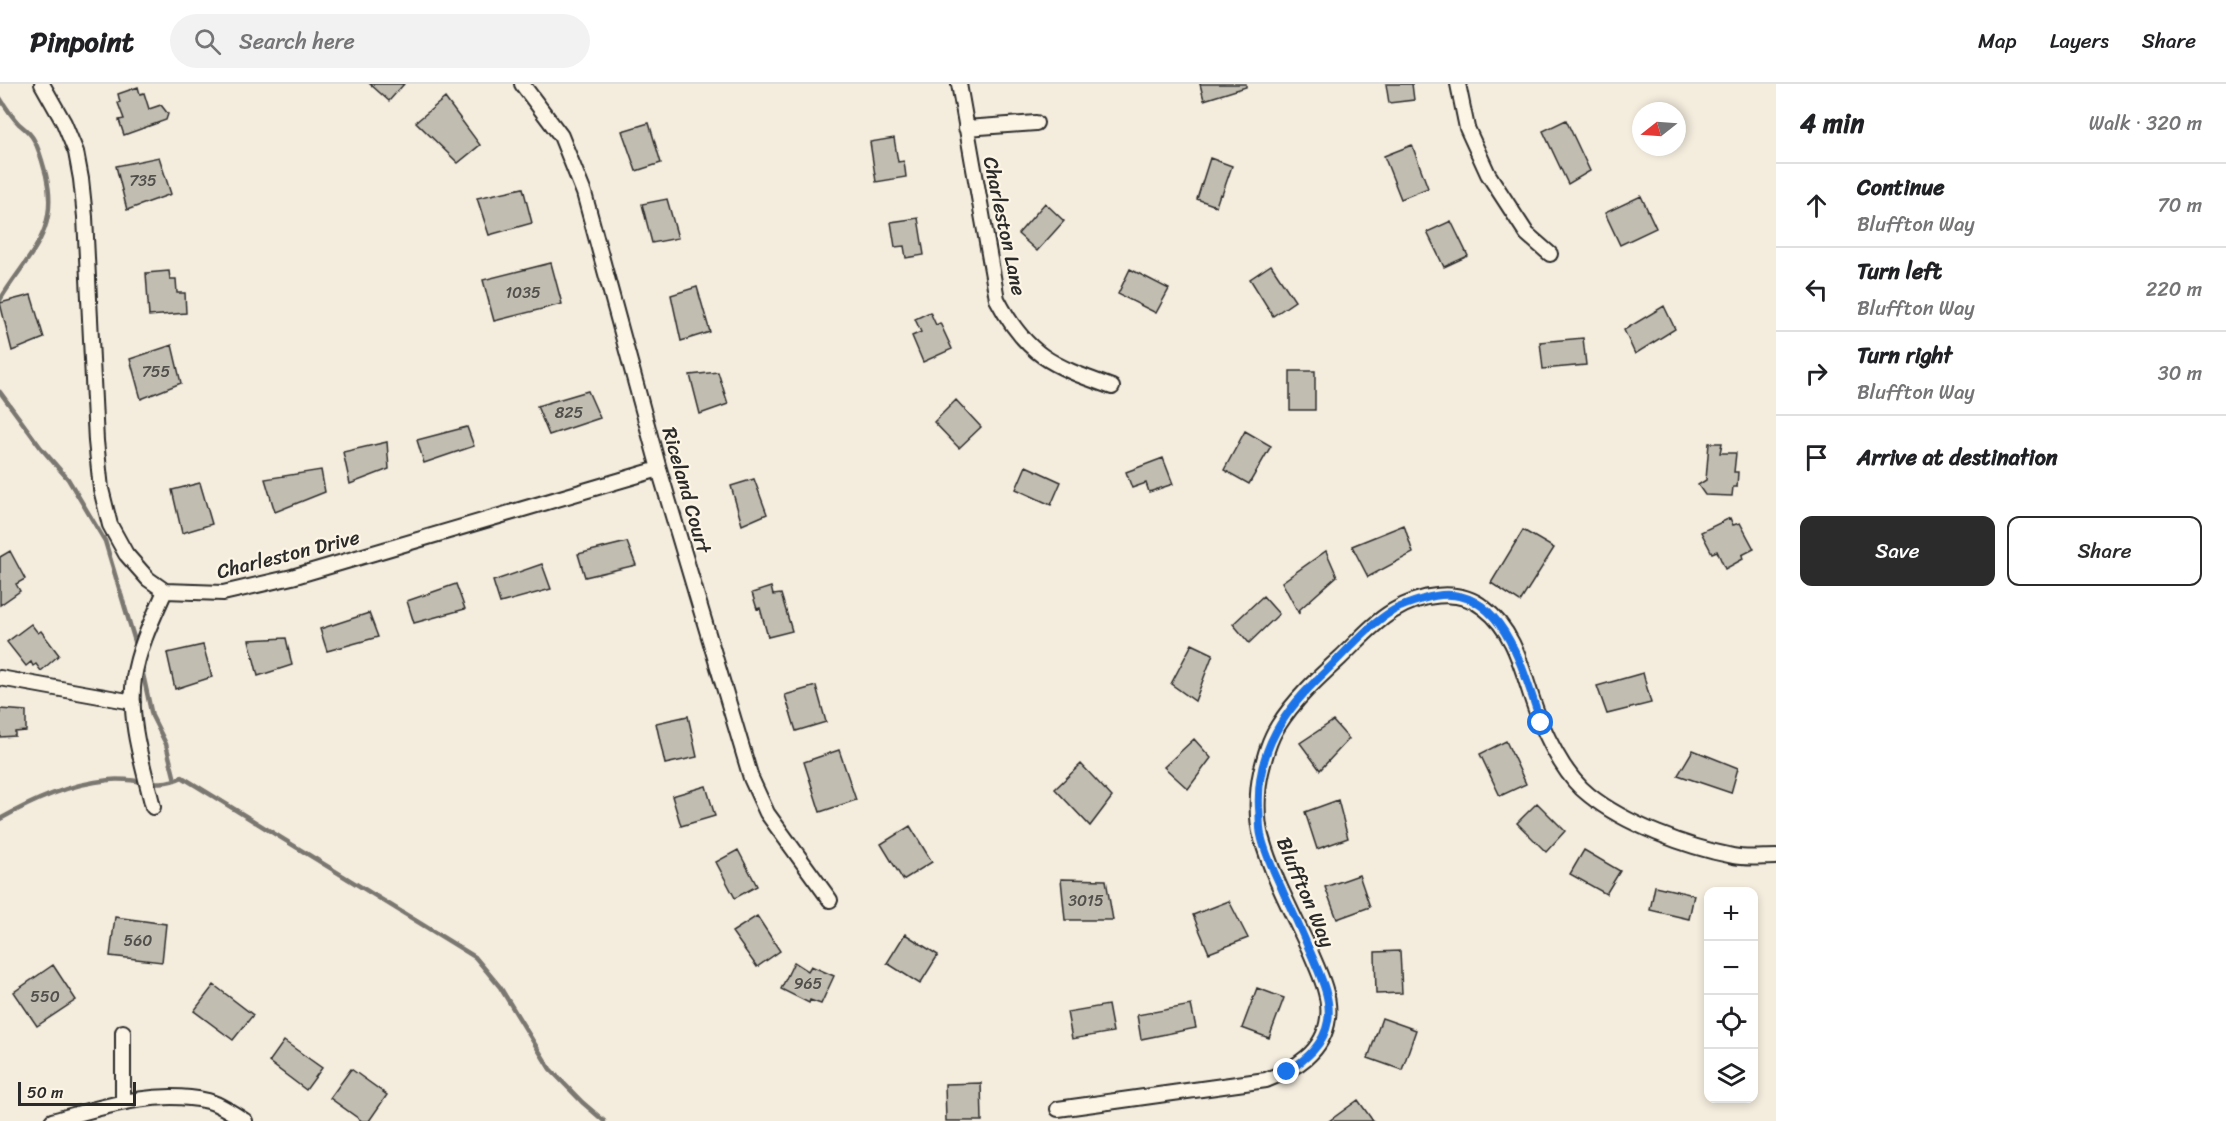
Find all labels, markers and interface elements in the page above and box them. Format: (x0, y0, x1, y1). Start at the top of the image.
search box (170, 14, 590, 68)
text: Pinpoint (30, 17, 134, 66)
text: Search here (239, 22, 355, 61)
text: Map (1978, 22, 2017, 60)
text: Layers (2050, 22, 2109, 60)
text: Share (2142, 22, 2196, 60)
icon: search (191, 25, 224, 58)
text: 4 min (1800, 100, 1864, 146)
north arrow (1632, 102, 1686, 156)
text: Walk · 320 m (2089, 106, 2202, 141)
street label: Charleston Lane (973, 153, 1036, 299)
house number: 735 (129, 166, 157, 195)
text: Continue (1857, 168, 1945, 207)
text: 70 m (2157, 188, 2202, 223)
icon: ahead (1800, 189, 1833, 222)
text: Bluffton Way (1857, 207, 1975, 242)
text: Turn left (1857, 252, 1942, 291)
text: 220 m (2146, 272, 2202, 307)
icon: left (1800, 273, 1833, 306)
house number: 1035 (505, 278, 541, 307)
text: Bluffton Way (1857, 291, 1975, 326)
text: Turn right (1857, 336, 1952, 375)
text: 30 m (2158, 356, 2202, 391)
house number: 755 (142, 357, 171, 386)
icon: right (1800, 357, 1833, 390)
text: Bluffton Way (1857, 375, 1975, 410)
house number: 825 (555, 398, 584, 427)
street label: Riceland Court (652, 423, 721, 558)
text: Arrive at destination (1857, 438, 2058, 477)
icon: arrive (1800, 441, 1833, 474)
button: Save (1800, 516, 1995, 586)
button: Share (2007, 516, 2202, 586)
street label: Charleston Drive (213, 520, 363, 589)
route start (1527, 709, 1553, 735)
street label: Bluffton Way (1266, 831, 1345, 954)
house number: 3015 (1068, 886, 1104, 915)
map controls (1704, 887, 1758, 1103)
button: + (1704, 887, 1758, 941)
house number: 560 (124, 926, 152, 955)
button: − (1704, 941, 1758, 995)
house number: 965 (794, 969, 823, 998)
house number: 550 (30, 982, 60, 1011)
button: locate (1704, 995, 1758, 1049)
button: layers (1704, 1049, 1758, 1103)
route end (1273, 1058, 1299, 1084)
text: 50 m (27, 1078, 63, 1107)
scale bar (18, 1079, 136, 1106)

